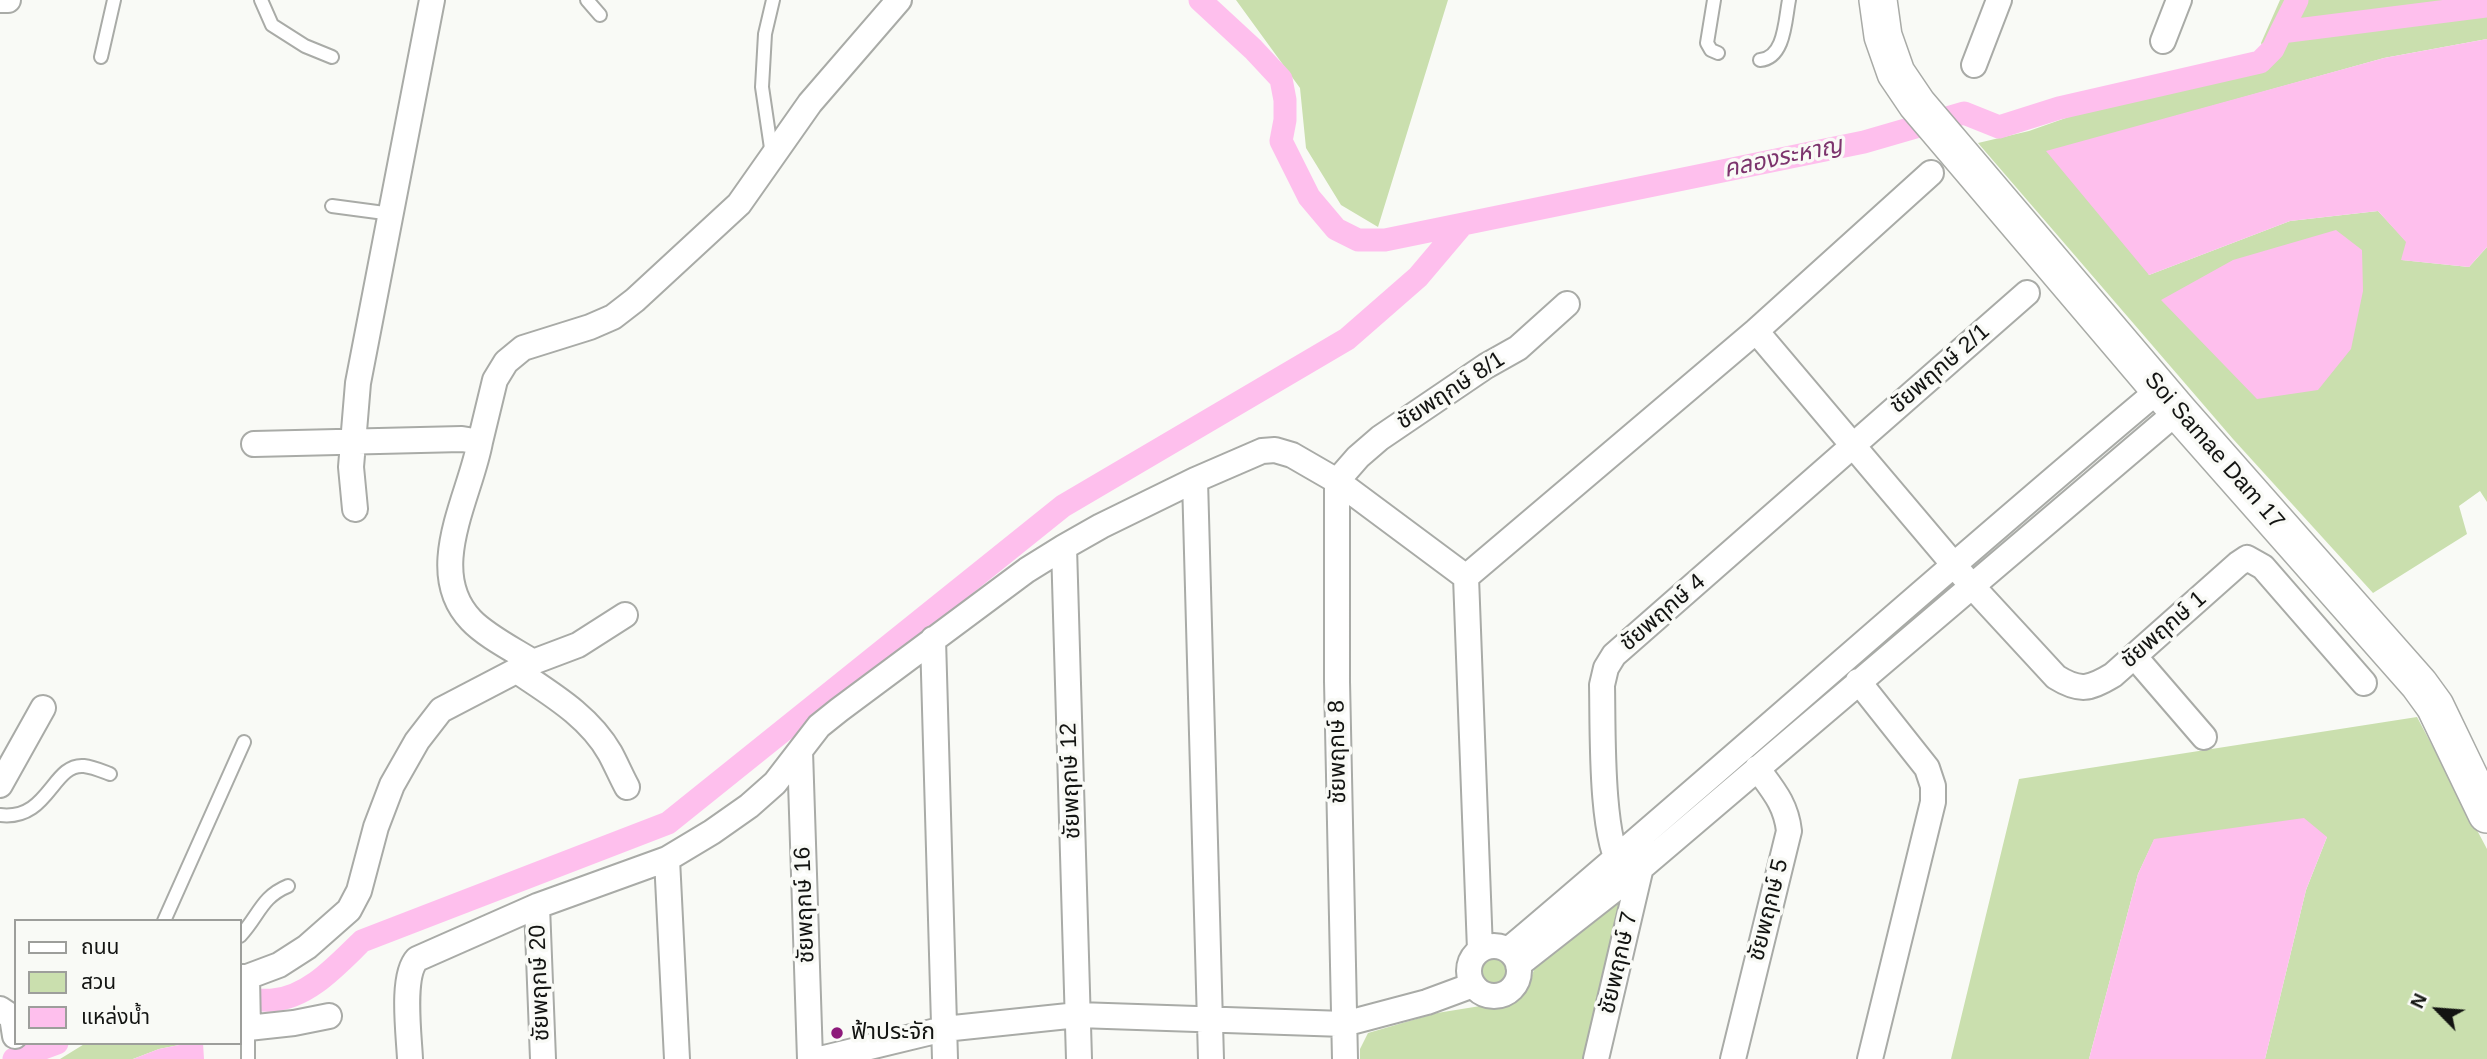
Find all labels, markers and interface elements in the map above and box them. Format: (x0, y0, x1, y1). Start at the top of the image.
water label: คลองระหาญ (1721, 131, 1845, 185)
street label: ชัยพฤกษ์ 2/1 (1885, 318, 1995, 420)
street label: ชัยพฤกษ์ 8/1 (1392, 346, 1510, 436)
street label: Soi Samae Dam 17 (2138, 367, 2290, 535)
street label: ชัยพฤกษ์ 4 (1615, 569, 1711, 657)
street label: ชัยพฤกษ์ 1 (2116, 586, 2212, 674)
street label: ชัยพฤกษ์ 8 (1323, 700, 1353, 804)
street label: ชัยพฤกษ์ 12 (1055, 722, 1087, 840)
street label: ชัยพฤกษ์ 16 (789, 846, 821, 964)
street label: ชัยพฤกษ์ 5 (1743, 856, 1795, 964)
street label: ชัยพฤกษ์ 7 (1594, 909, 1644, 1017)
legend (14, 919, 242, 1045)
street label: ชัยพฤกษ์ 20 (524, 924, 556, 1042)
text: ถนน (81, 935, 119, 958)
text: สวน (81, 970, 116, 993)
north arrow (2403, 975, 2473, 1045)
text: N (2406, 990, 2431, 1012)
text: แหล่งน้ำ (81, 1005, 150, 1028)
place label: ฟ้าประจัก (851, 1019, 935, 1047)
marker: ฟ้าประจัก (829, 1025, 845, 1041)

